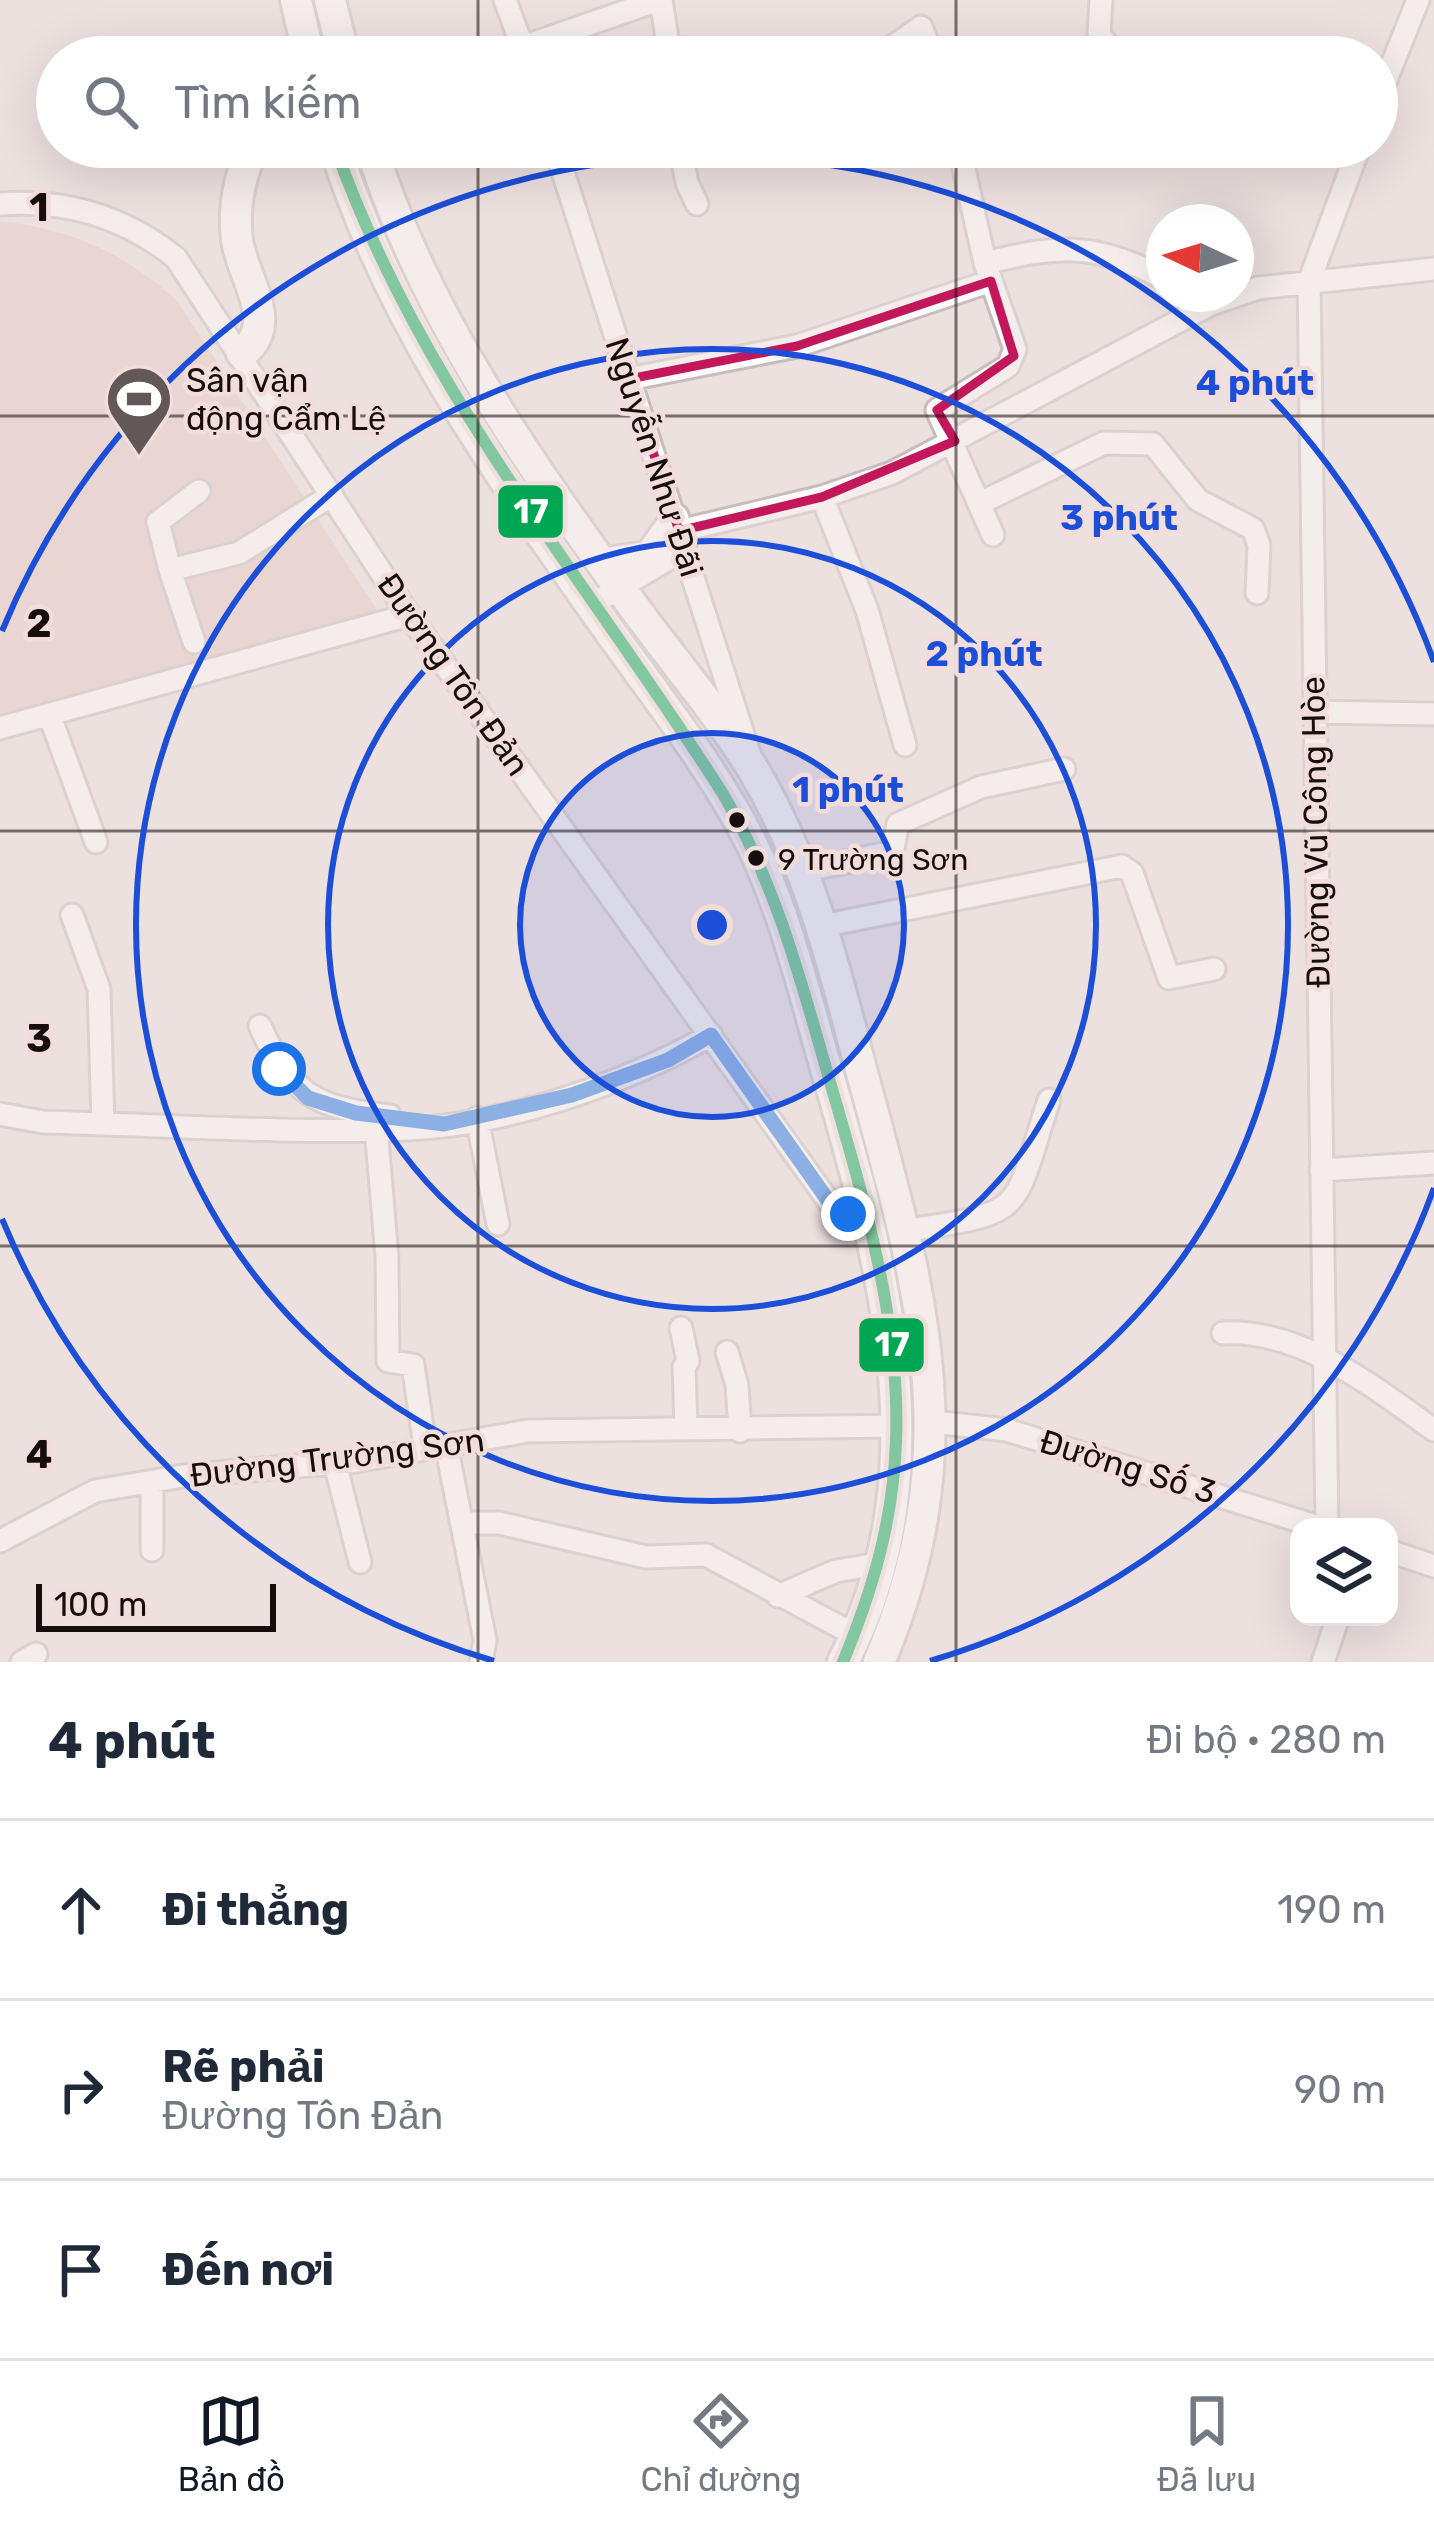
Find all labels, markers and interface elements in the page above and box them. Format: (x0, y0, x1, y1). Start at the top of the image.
search box (36, 36, 1398, 168)
icon: search (78, 69, 144, 135)
text: Tìm kiếm (174, 76, 362, 129)
text: 1 (29, 185, 49, 231)
north arrow (1146, 204, 1254, 312)
street label: Nguyễn Như Đãi (597, 333, 712, 582)
place label: Sân vận động Cẩm Lệ (186, 361, 386, 438)
text: 4 phút (1196, 361, 1314, 404)
sports icon: Sân vận động Cẩm Lệ (104, 364, 174, 458)
line badge: 17 (496, 483, 565, 540)
text: 17 (513, 492, 549, 531)
text: 3 phút (1060, 496, 1178, 539)
street label: Đường Tôn Đản (369, 566, 538, 783)
text: 2 (26, 601, 52, 647)
text: 2 phút (925, 632, 1043, 675)
street label: Đường Vũ Công Hòe (1293, 676, 1338, 988)
text: 1 phút (792, 768, 904, 811)
unlabelled marker (726, 809, 748, 831)
place label: 9 Trường Sơn (778, 842, 968, 878)
marker: 9 Trường Sơn (745, 847, 767, 869)
centre of rings (691, 904, 733, 946)
text: 3 (26, 1016, 52, 1062)
route start (252, 1042, 306, 1096)
route end (821, 1187, 875, 1241)
line badge: 17 (857, 1316, 926, 1374)
text: 17 (874, 1325, 910, 1364)
street label: Đường Trường Sơn (188, 1420, 487, 1495)
street label: Đường Số 3 (1035, 1420, 1221, 1512)
text: 4 (26, 1432, 52, 1478)
map controls (1290, 1518, 1398, 1626)
button: layers (1290, 1518, 1398, 1626)
scale bar (36, 1578, 276, 1631)
text: 100 m (54, 1585, 147, 1624)
text: 4 phút (48, 1710, 216, 1771)
text: Đi bộ · 280 m (1146, 1717, 1386, 1763)
icon: ahead (48, 1877, 114, 1943)
text: Đi thẳng (162, 1883, 349, 1936)
text: 190 m (1277, 1887, 1386, 1933)
text: Rẽ phải (162, 2040, 325, 2093)
icon: right (48, 2057, 114, 2123)
text: 90 m (1294, 2067, 1386, 2113)
text: Đường Tôn Đản (162, 2093, 443, 2139)
icon: arrive (48, 2237, 114, 2303)
text: Đến nơi (162, 2243, 334, 2296)
tab: Bản đồ (178, 2388, 285, 2499)
tab: Chỉ đường (641, 2388, 801, 2499)
tab: Đã lưu (1157, 2388, 1256, 2499)

